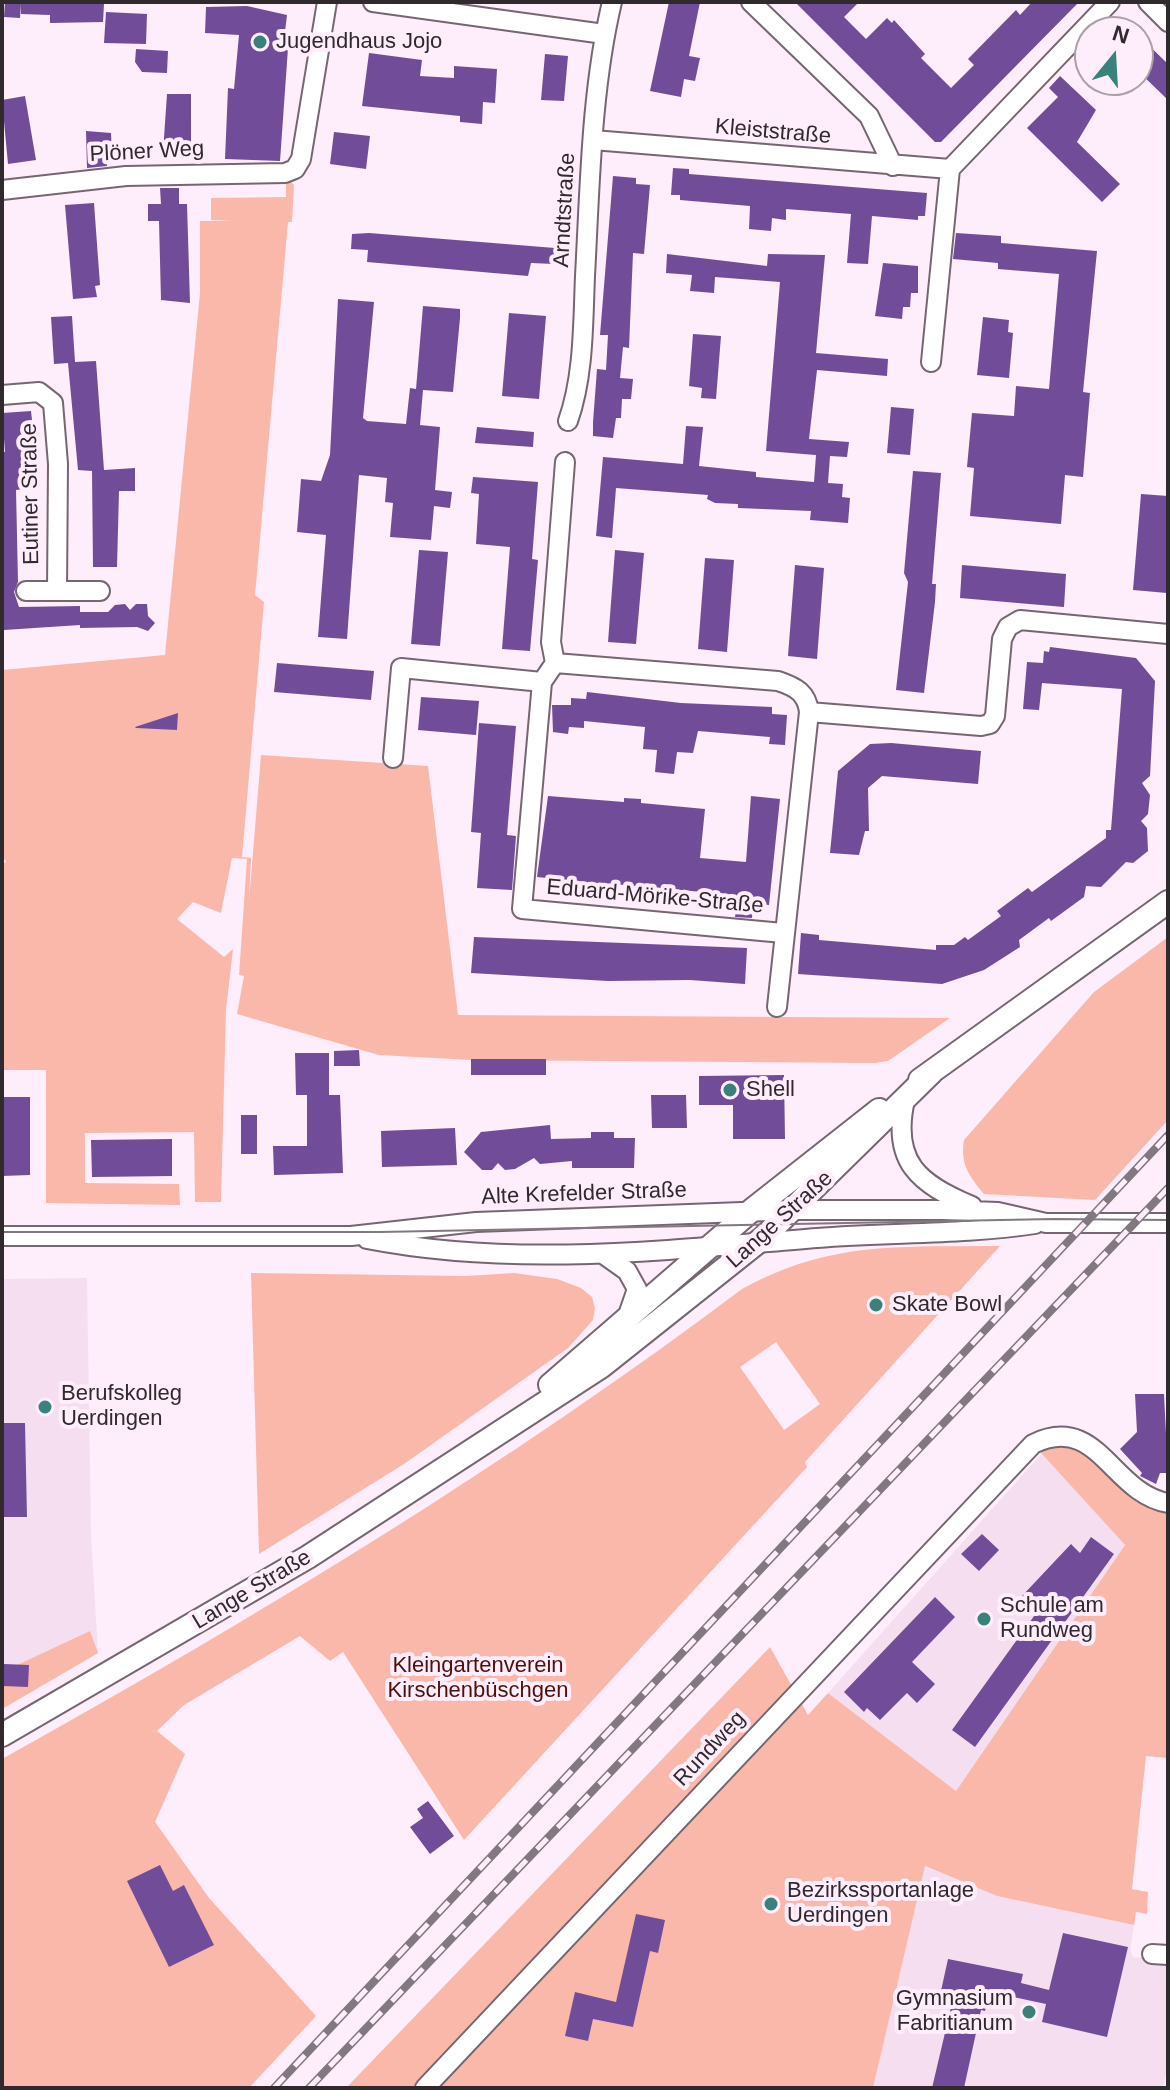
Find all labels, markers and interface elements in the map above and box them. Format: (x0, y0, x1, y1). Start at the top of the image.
north arrow (1074, 16, 1154, 96)
text: N (1110, 20, 1132, 49)
place label: Jugendhaus Jojo (276, 29, 442, 55)
marker: Jugendhaus Jojo (251, 33, 269, 51)
street label: Kleiststraße (714, 114, 832, 150)
street label: Plöner Weg (89, 136, 205, 168)
street label: Arndtstraße (549, 152, 581, 268)
street label: Eutiner Straße (17, 423, 45, 565)
street label: Eduard-Mörike-Straße (545, 874, 765, 920)
place label: Shell (746, 1077, 795, 1103)
marker: Shell (721, 1081, 739, 1099)
street label: Lange Straße (722, 1166, 838, 1274)
street label: Alte Krefelder Straße (481, 1177, 687, 1211)
place label: Skate Bowl (892, 1292, 1002, 1318)
marker: Skate Bowl (867, 1296, 885, 1314)
place label: Berufskolleg Uerdingen (61, 1381, 182, 1432)
marker: Berufskolleg Uerdingen (36, 1398, 54, 1416)
street label: Lange Straße (188, 1544, 316, 1636)
place label: Schule am Rundweg (1000, 1593, 1104, 1644)
marker: Schule am Rundweg (975, 1610, 993, 1628)
park label: Kleingartenverein Kirschenbüschgen (387, 1653, 569, 1704)
street label: Rundweg (669, 1706, 751, 1792)
place label: Bezirkssportanlage Uerdingen (787, 1878, 974, 1930)
marker: Bezirkssportanlage Uerdingen (762, 1895, 780, 1913)
place label: Gymnasium Fabritianum (896, 1986, 1013, 2038)
marker: Gymnasium Fabritianum (1020, 2003, 1038, 2021)

